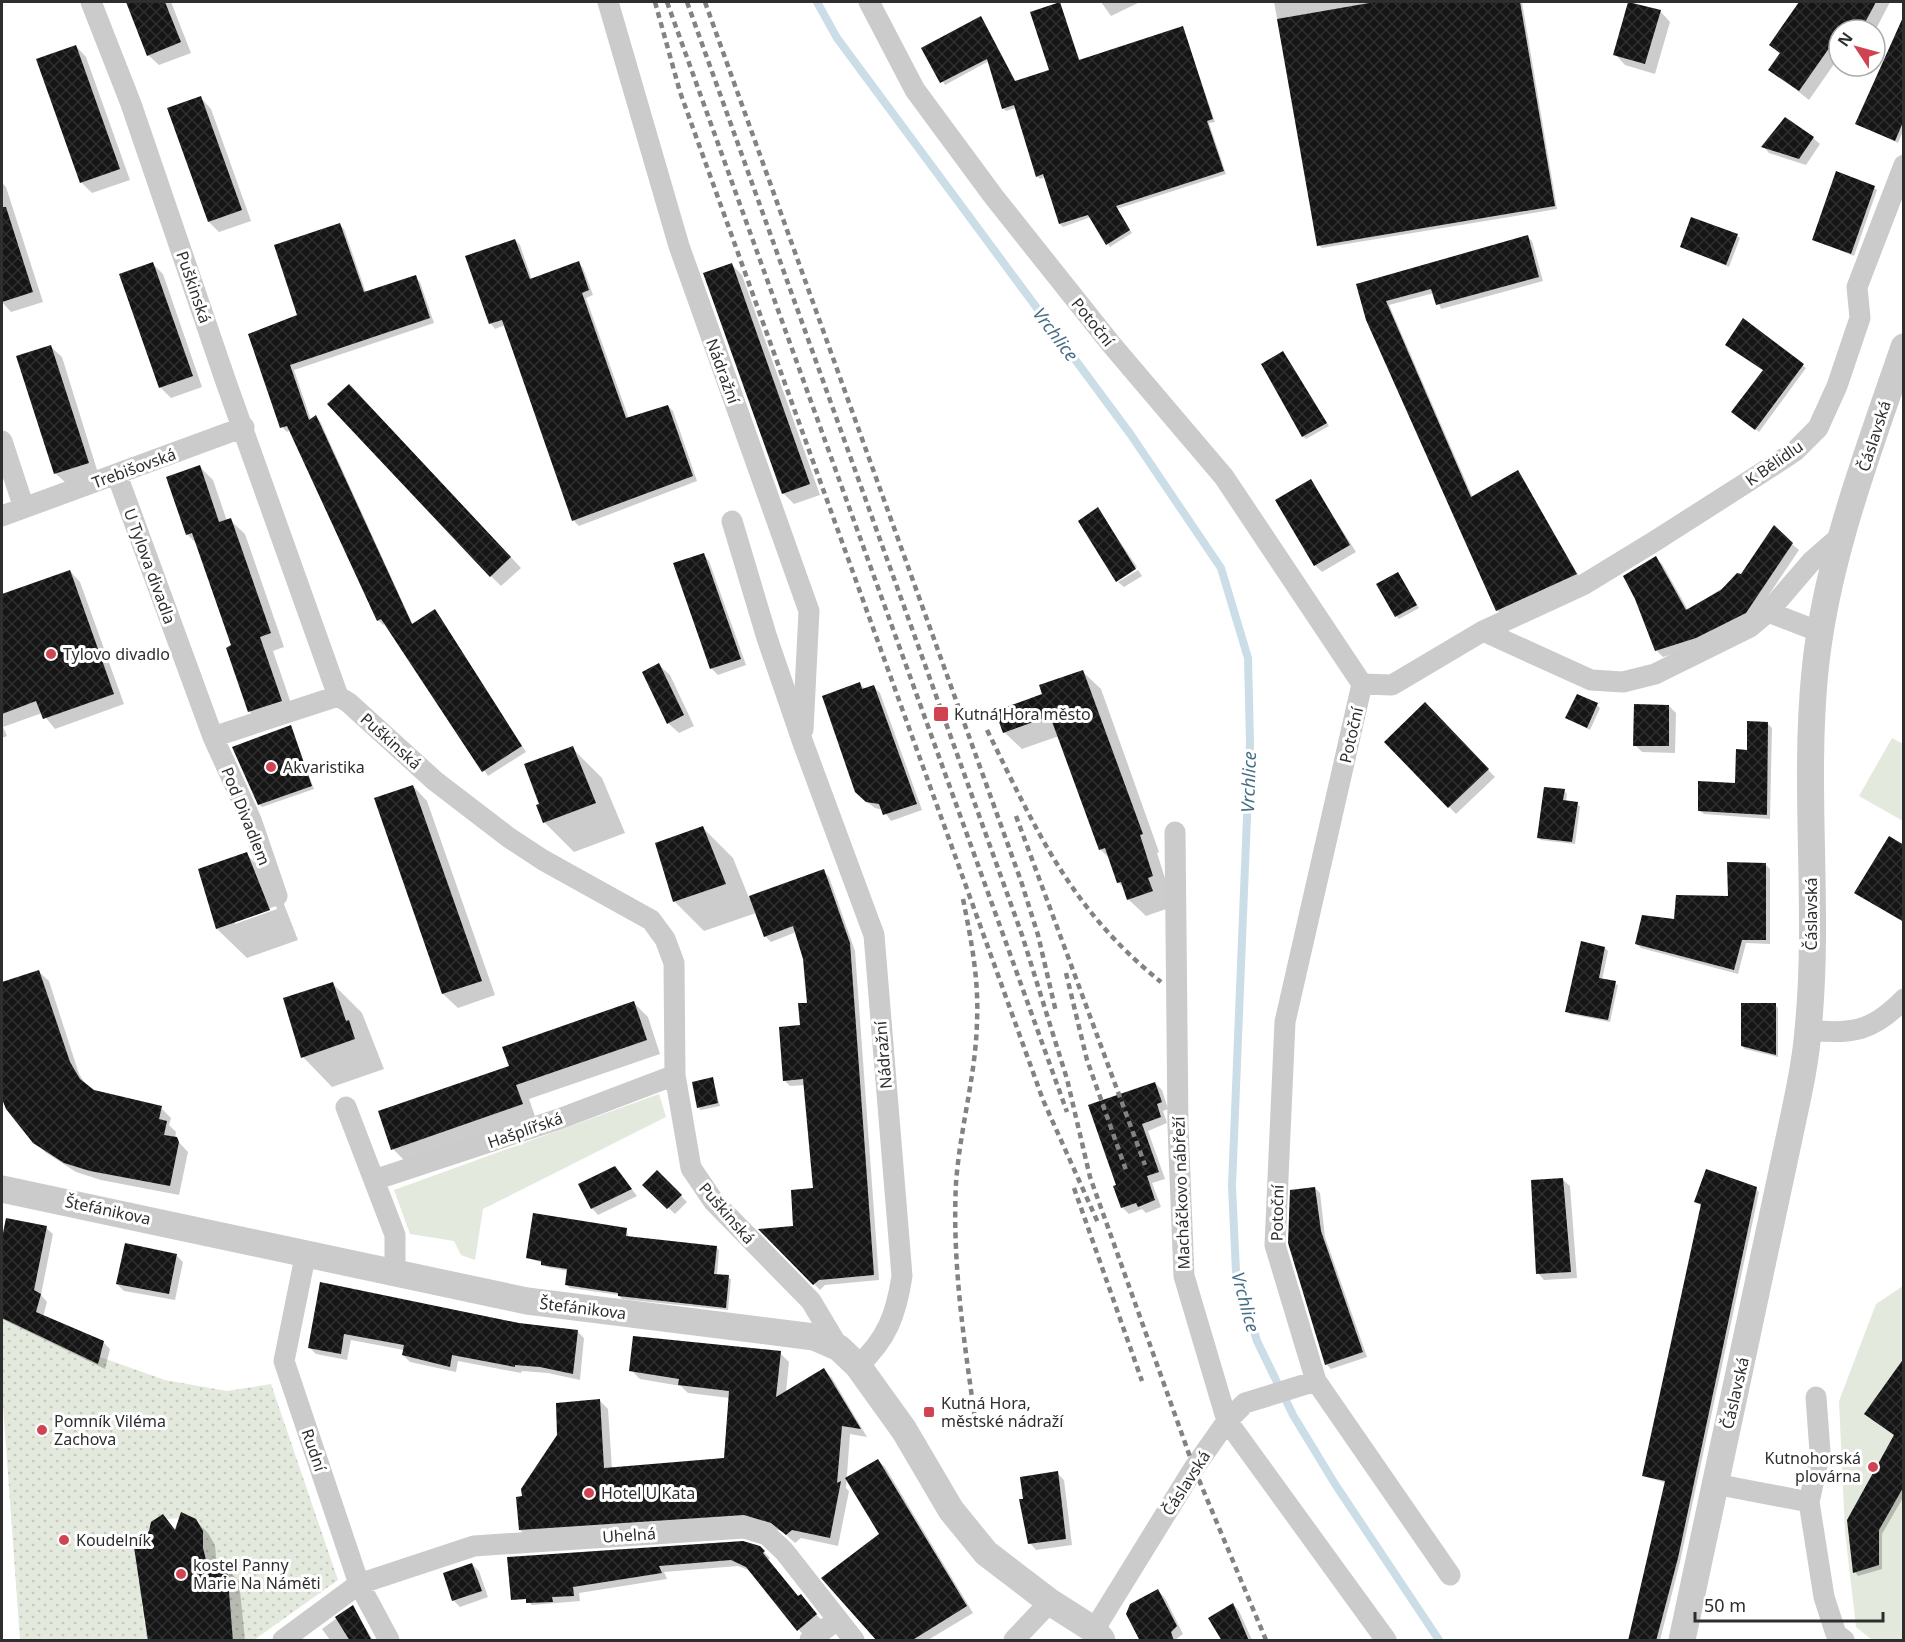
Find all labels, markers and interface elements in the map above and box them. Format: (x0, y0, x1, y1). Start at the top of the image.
north arrow (1827, 18, 1887, 78)
text: N (1832, 27, 1858, 51)
street label: Puškinská (171, 248, 217, 326)
street label: Potoční (1067, 293, 1120, 352)
water label: Vrchlice (1028, 302, 1084, 366)
street label: Nádražní (701, 335, 745, 407)
street label: Čáslavská (1852, 398, 1896, 474)
street label: K Bělidlu (1741, 435, 1807, 491)
street label: Trebišovská (89, 443, 179, 493)
street label: U Tylova divadla (119, 505, 181, 627)
place label: Tylovo divadlo (63, 643, 170, 665)
marker: Tylovo divadlo (44, 647, 58, 661)
place label: Kutná Hora město (954, 703, 1091, 725)
street label: Potoční (1334, 704, 1368, 765)
marker: Kutná Hora město (932, 705, 950, 723)
street label: Puškinská (356, 708, 426, 774)
water label: Vrchlice (1235, 751, 1261, 813)
place label: Akvaristika (283, 756, 365, 778)
marker: Akvaristika (264, 760, 278, 774)
street label: Pod Divadlem (216, 764, 276, 868)
street label: Čáslavská (1800, 877, 1822, 951)
street label: Nádražní (869, 1019, 897, 1090)
street label: Hašplířská (484, 1107, 566, 1153)
street label: Macháčkovo nábřeží (1167, 1115, 1195, 1270)
street label: Puškinská (694, 1177, 760, 1249)
street label: Potoční (1266, 1184, 1289, 1241)
street label: Štefánikova (63, 1190, 153, 1230)
water label: Vrchlice (1226, 1269, 1266, 1335)
street label: Štefánikova (538, 1292, 628, 1324)
street label: Čáslavská (1716, 1355, 1754, 1431)
place label: Kutná Hora, městské nádraží (941, 1392, 1064, 1432)
marker: Kutná Hora, městské nádraží (922, 1405, 936, 1419)
place label: Pomník Viléma Zachova (54, 1410, 166, 1450)
marker: Pomník Viléma Zachova (35, 1423, 49, 1437)
street label: Rudní (296, 1426, 332, 1475)
street label: Čáslavská (1157, 1446, 1215, 1520)
place label: Kutnohorská plovárna (1765, 1447, 1861, 1487)
marker: Kutnohorská plovárna (1866, 1460, 1880, 1474)
place label: Hotel U Kata (601, 1482, 695, 1504)
marker: Hotel U Kata (582, 1486, 596, 1500)
street label: Uhelná (601, 1522, 657, 1548)
place label: Koudelník (76, 1529, 151, 1551)
marker: Koudelník (57, 1533, 71, 1547)
place label: kostel Panny Marie Na Náměti (193, 1554, 321, 1594)
marker: kostel Panny Marie Na Náměti (174, 1567, 188, 1581)
scale bar (1695, 1585, 1882, 1623)
text: 50 m (1704, 1593, 1746, 1617)

